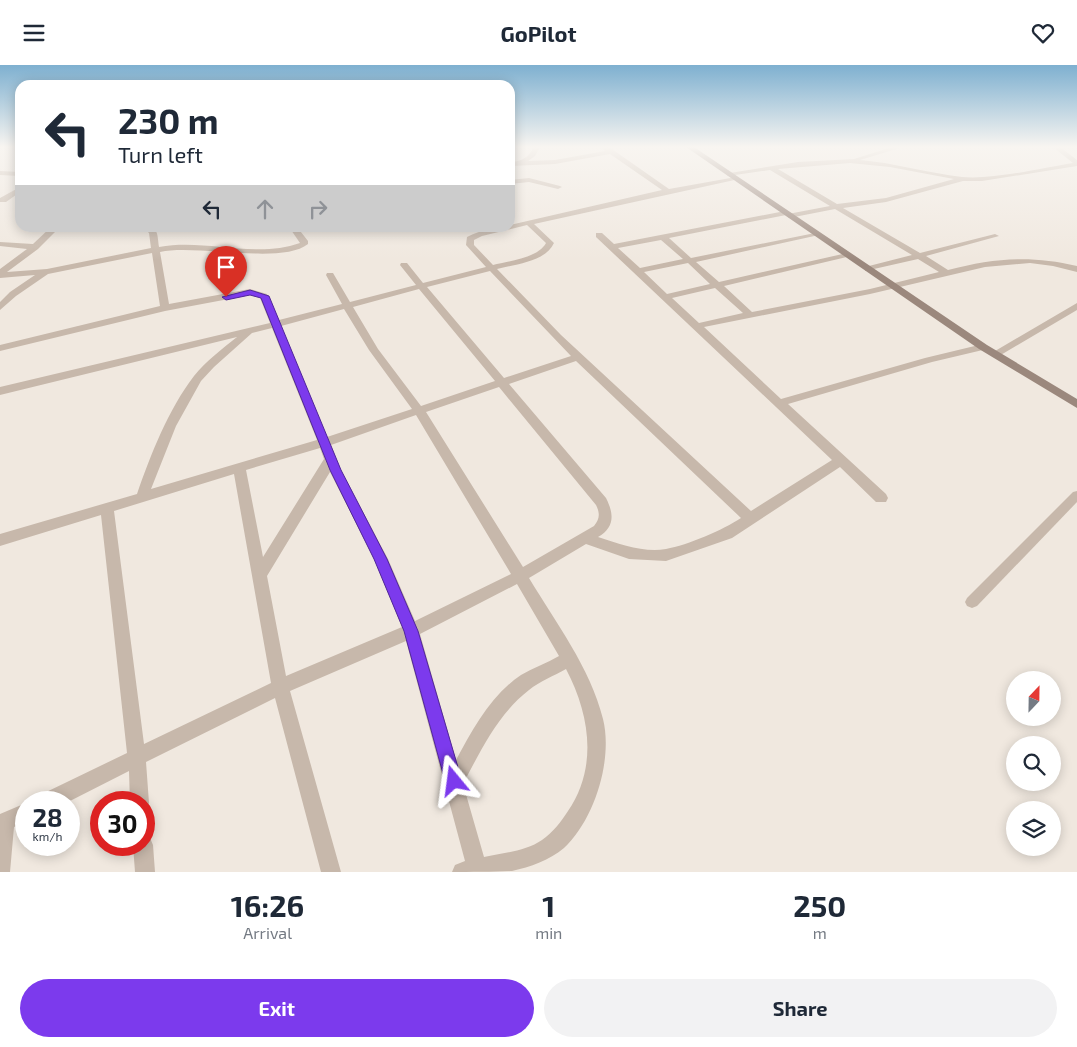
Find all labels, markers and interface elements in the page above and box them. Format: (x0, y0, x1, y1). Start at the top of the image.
icon: menu (20, 19, 48, 47)
icon: heart (1029, 19, 1057, 47)
text: GoPilot (500, 20, 577, 46)
text: 230 m (118, 99, 219, 141)
icon: left (35, 100, 100, 165)
text: Turn left (118, 141, 203, 167)
icon: left (198, 195, 226, 223)
icon: ahead (251, 195, 279, 223)
icon: right (304, 195, 332, 223)
pin (205, 246, 247, 297)
icon: arrive (212, 253, 240, 281)
north arrow (1006, 671, 1061, 726)
map controls (1006, 671, 1061, 856)
button: search (1006, 736, 1061, 791)
position arrow (427, 754, 479, 806)
speed limit sign: 30 (90, 791, 155, 856)
button: layers (1006, 801, 1061, 856)
text: 28 (32, 802, 63, 832)
text: km/h (33, 829, 62, 843)
text: 16:26 (231, 887, 304, 923)
text: 1 (542, 887, 555, 923)
text: 250 (793, 887, 846, 923)
text: Arrival (243, 923, 292, 942)
text: min (535, 923, 562, 942)
text: m (813, 923, 827, 942)
button: Exit (20, 979, 534, 1037)
button: Share (544, 979, 1057, 1037)

